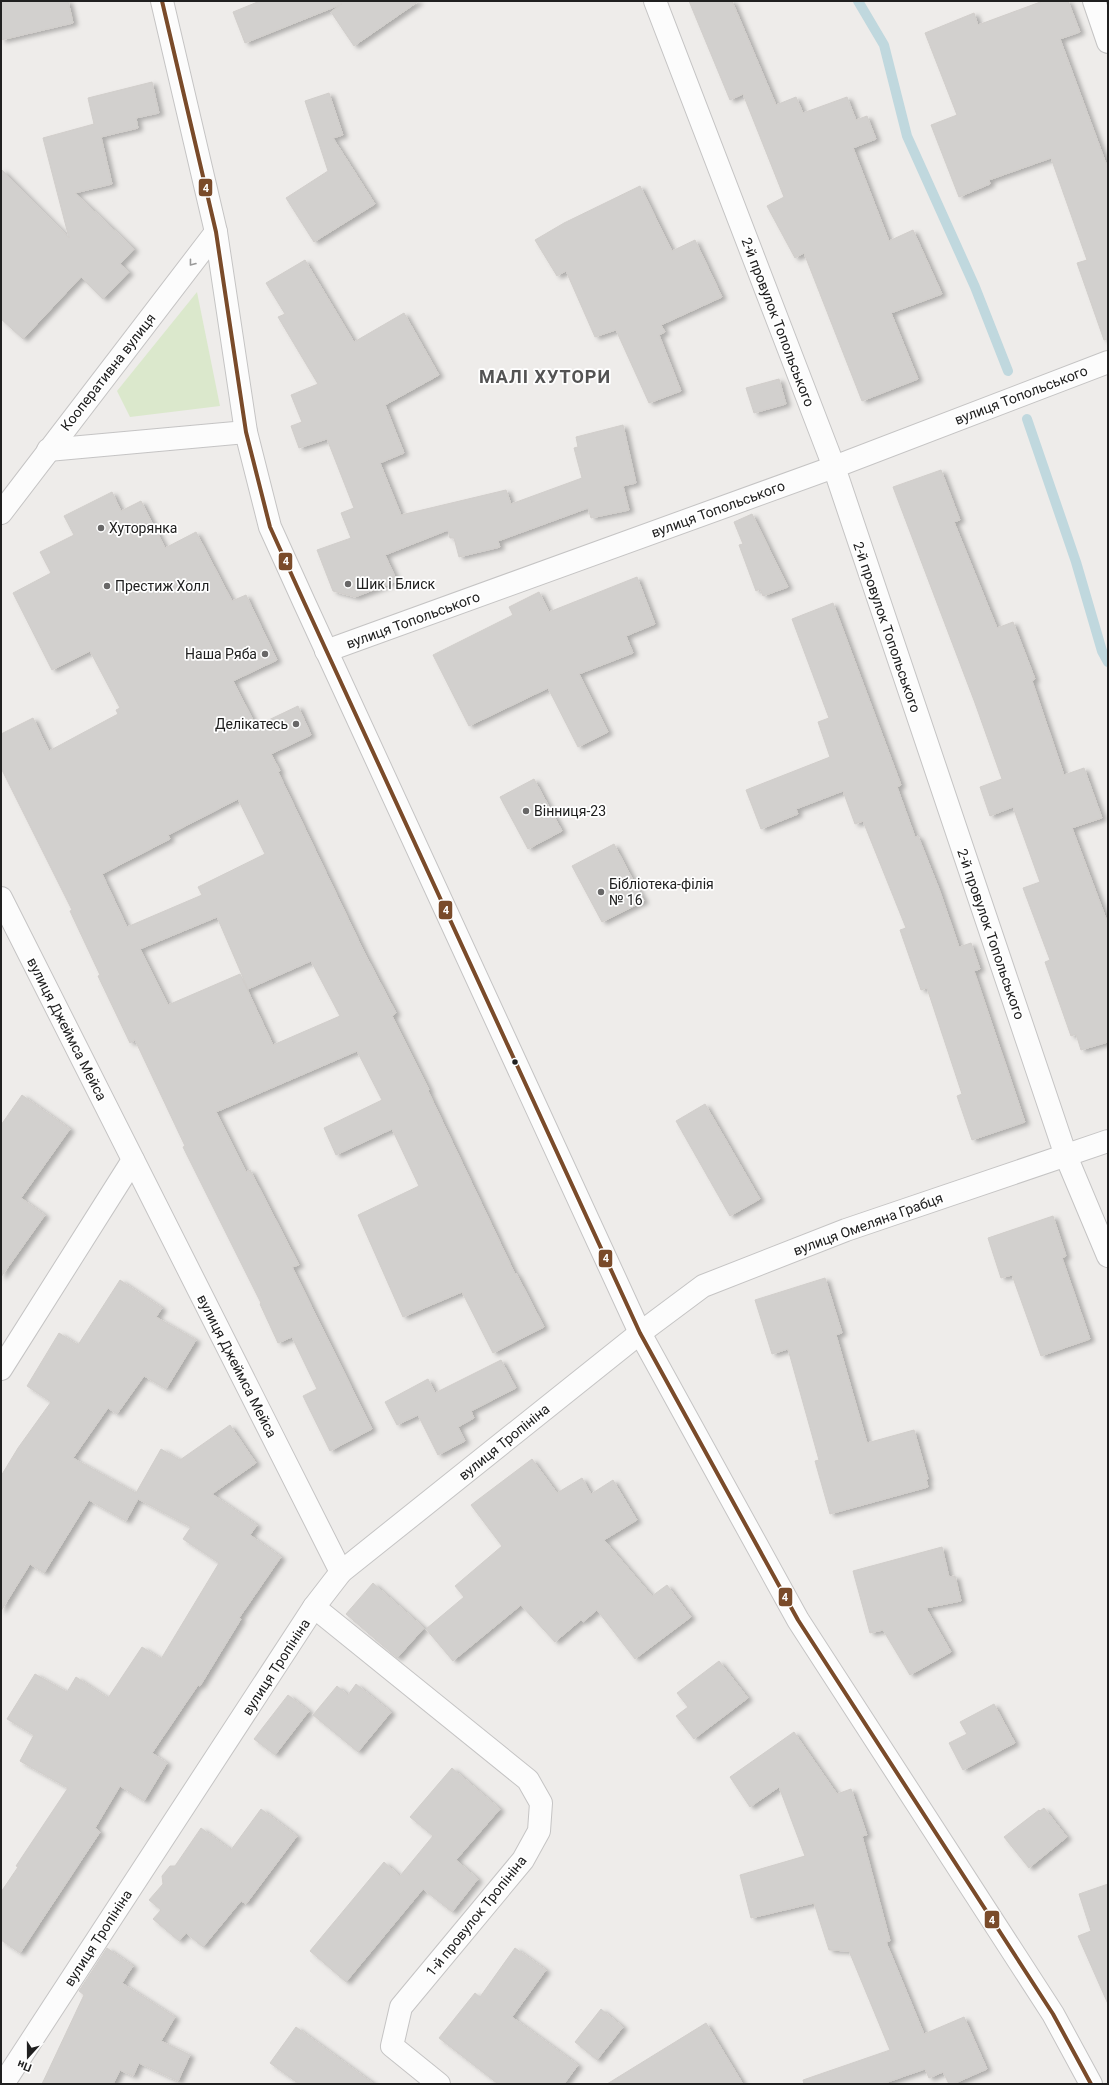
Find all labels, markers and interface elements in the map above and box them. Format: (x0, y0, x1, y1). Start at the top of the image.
line badge: 4 (198, 178, 213, 197)
text: 4 (203, 182, 210, 195)
street label: 2-й провулок Топольського (738, 235, 818, 409)
one-way arrow (190, 259, 197, 266)
street label: Кооперативна вулиця (57, 310, 159, 434)
street label: вулиця Топольського (952, 362, 1090, 428)
district label: МАЛІ ХУТОРИ (479, 366, 611, 387)
street label: вулиця Топольського (649, 477, 787, 541)
place label: Хуторянка (109, 520, 177, 536)
marker: Хуторянка (96, 523, 106, 533)
street label: 2-й провулок Топольського (850, 539, 924, 715)
line badge: 4 (278, 552, 293, 571)
text: 4 (283, 555, 290, 568)
place label: Шик і Блиск (356, 576, 435, 592)
place label: Престиж Холл (115, 578, 209, 594)
marker: Шик і Блиск (343, 579, 353, 589)
marker: Престиж Холл (102, 581, 112, 591)
street label: вулиця Топольського (344, 588, 482, 652)
place label: Наша Ряба (185, 646, 257, 662)
marker: Наша Ряба (260, 649, 270, 659)
place label: Делікатесь (215, 716, 288, 732)
marker: Делікатесь (291, 719, 301, 729)
place label: Вінниця-23 (534, 803, 606, 819)
marker: Вінниця-23 (521, 806, 531, 816)
street label: 2-й провулок Топольського (954, 846, 1028, 1022)
place label: Бібліотека-філія № 16 (609, 876, 714, 908)
marker: Бібліотека-філія № 16 (596, 887, 606, 897)
line badge: 4 (438, 900, 453, 920)
text: 4 (443, 904, 450, 917)
street label: вулиця Джеймса Мейса (24, 955, 110, 1103)
unlabelled marker (510, 1057, 520, 1067)
street label: вулиця Омеляна Грабця (791, 1189, 945, 1259)
line badge: 4 (598, 1249, 613, 1268)
text: 4 (603, 1252, 610, 1265)
street label: вулиця Джеймса Мейса (194, 1292, 280, 1440)
street label: вулиця Тропініна (456, 1401, 552, 1483)
line badge: 4 (778, 1587, 793, 1607)
text: 4 (782, 1591, 789, 1604)
street label: вулиця Тропініна (239, 1616, 313, 1718)
street label: 1-й провулок Тропініна (422, 1853, 530, 1979)
street label: вулиця Тропініна (61, 1887, 135, 1989)
line badge: 4 (984, 1910, 1000, 1929)
text: 4 (989, 1914, 996, 1927)
north arrow (8, 2037, 48, 2077)
text: Пн (16, 2057, 33, 2074)

